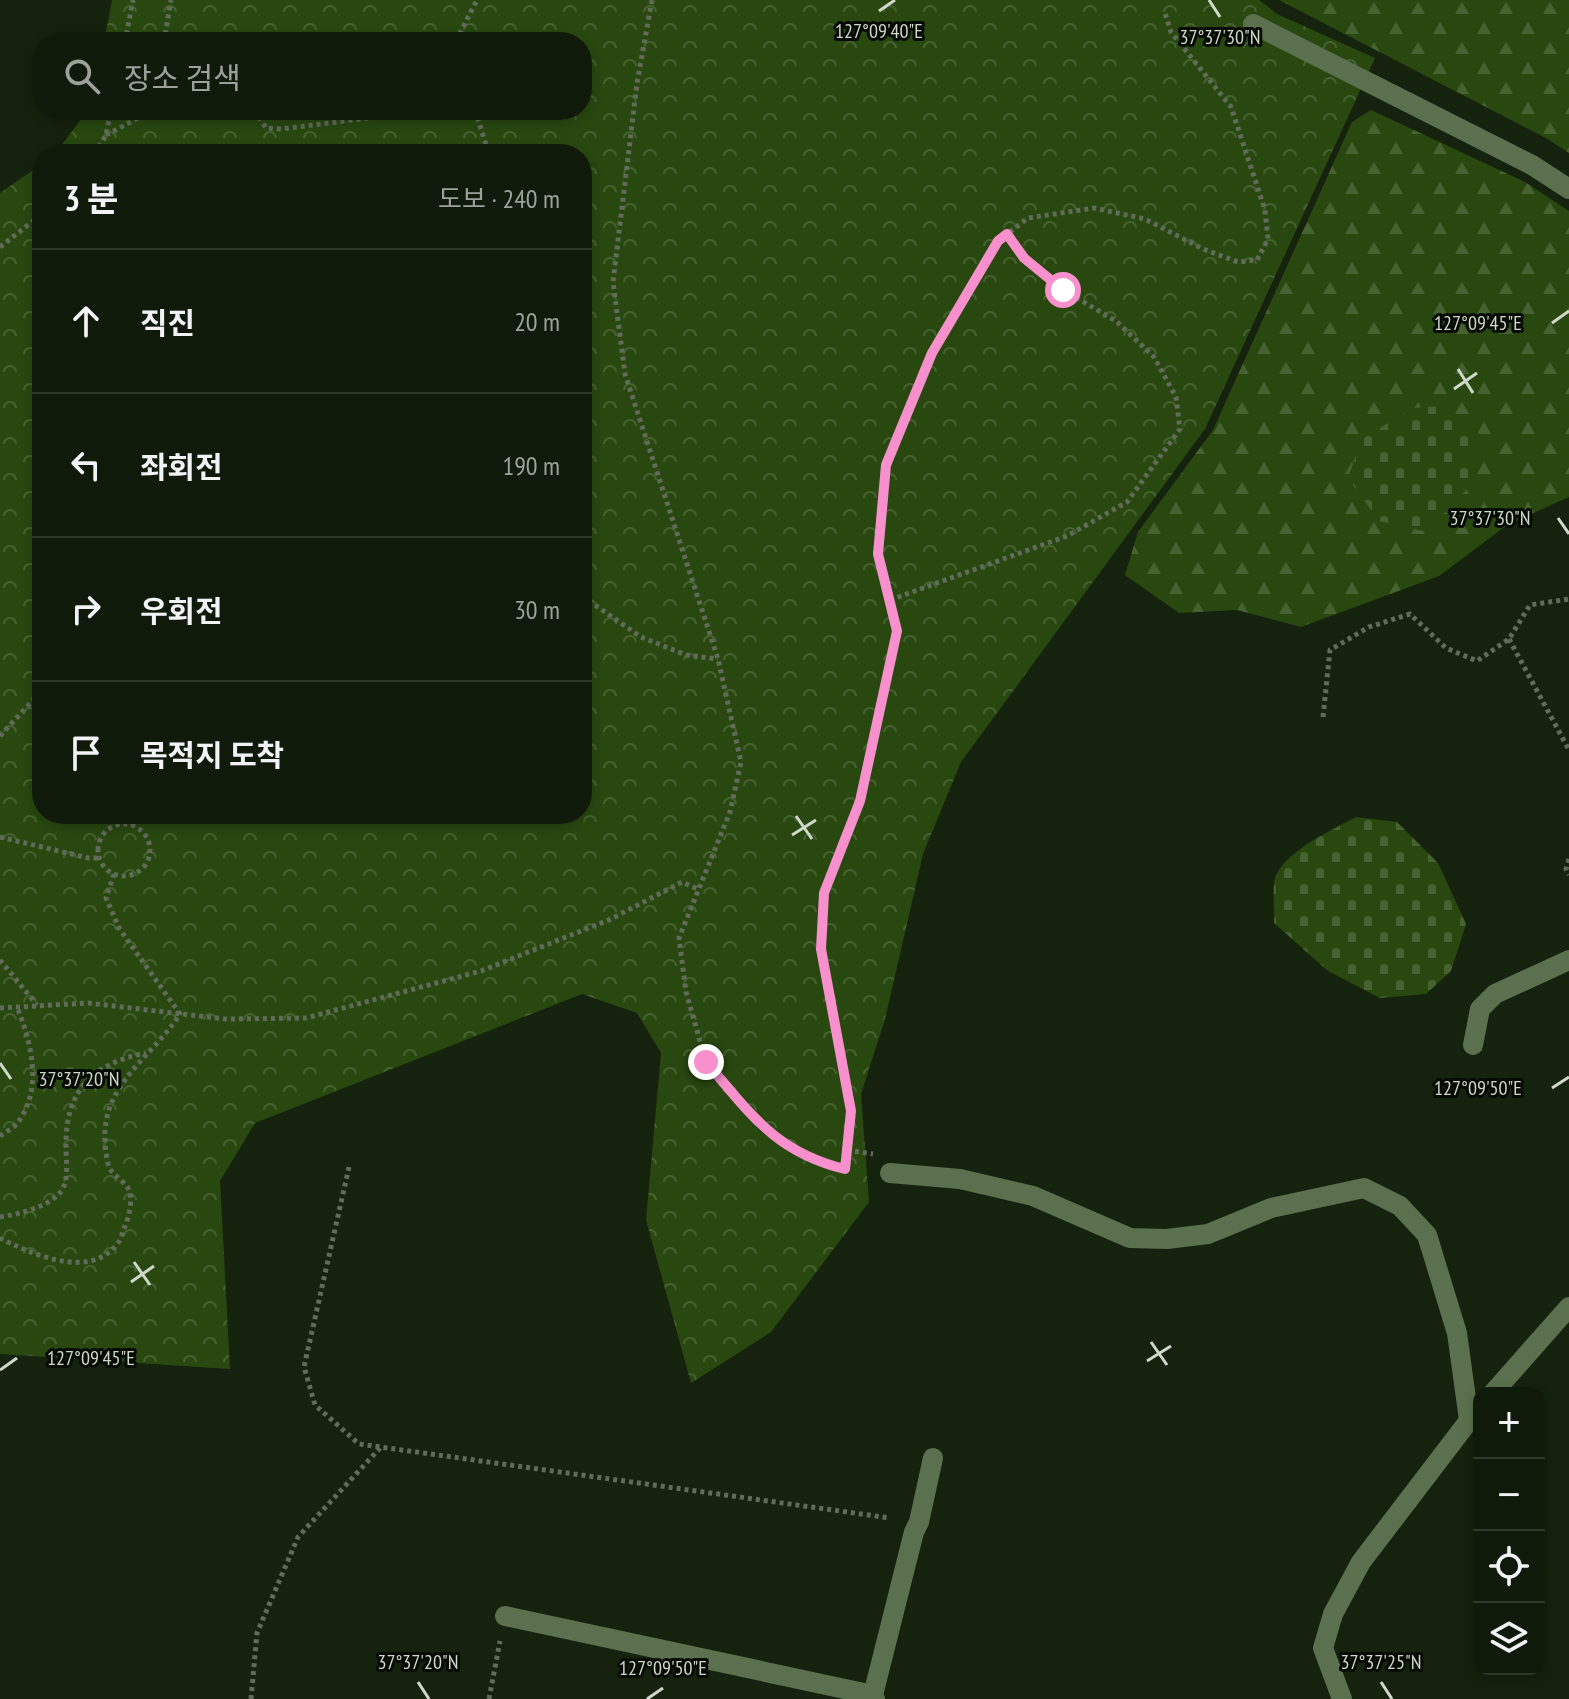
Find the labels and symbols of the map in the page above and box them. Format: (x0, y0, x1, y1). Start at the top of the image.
text: 127°09'40"E (835, 18, 923, 44)
text: 37°37'30"N (1180, 24, 1260, 50)
route start (1045, 272, 1081, 308)
text: 127°09'45"E (1434, 310, 1522, 336)
text: 37°37'30"N (1450, 505, 1530, 531)
route end (688, 1044, 724, 1080)
text: 37°37'20"N (39, 1066, 119, 1092)
text: 127°09'50"E (1434, 1075, 1522, 1101)
text: 127°09'45"E (47, 1345, 135, 1371)
text: 37°37'20"N (378, 1649, 458, 1675)
text: 37°37'25"N (1341, 1649, 1421, 1675)
text: 127°09'50"E (619, 1655, 707, 1681)

